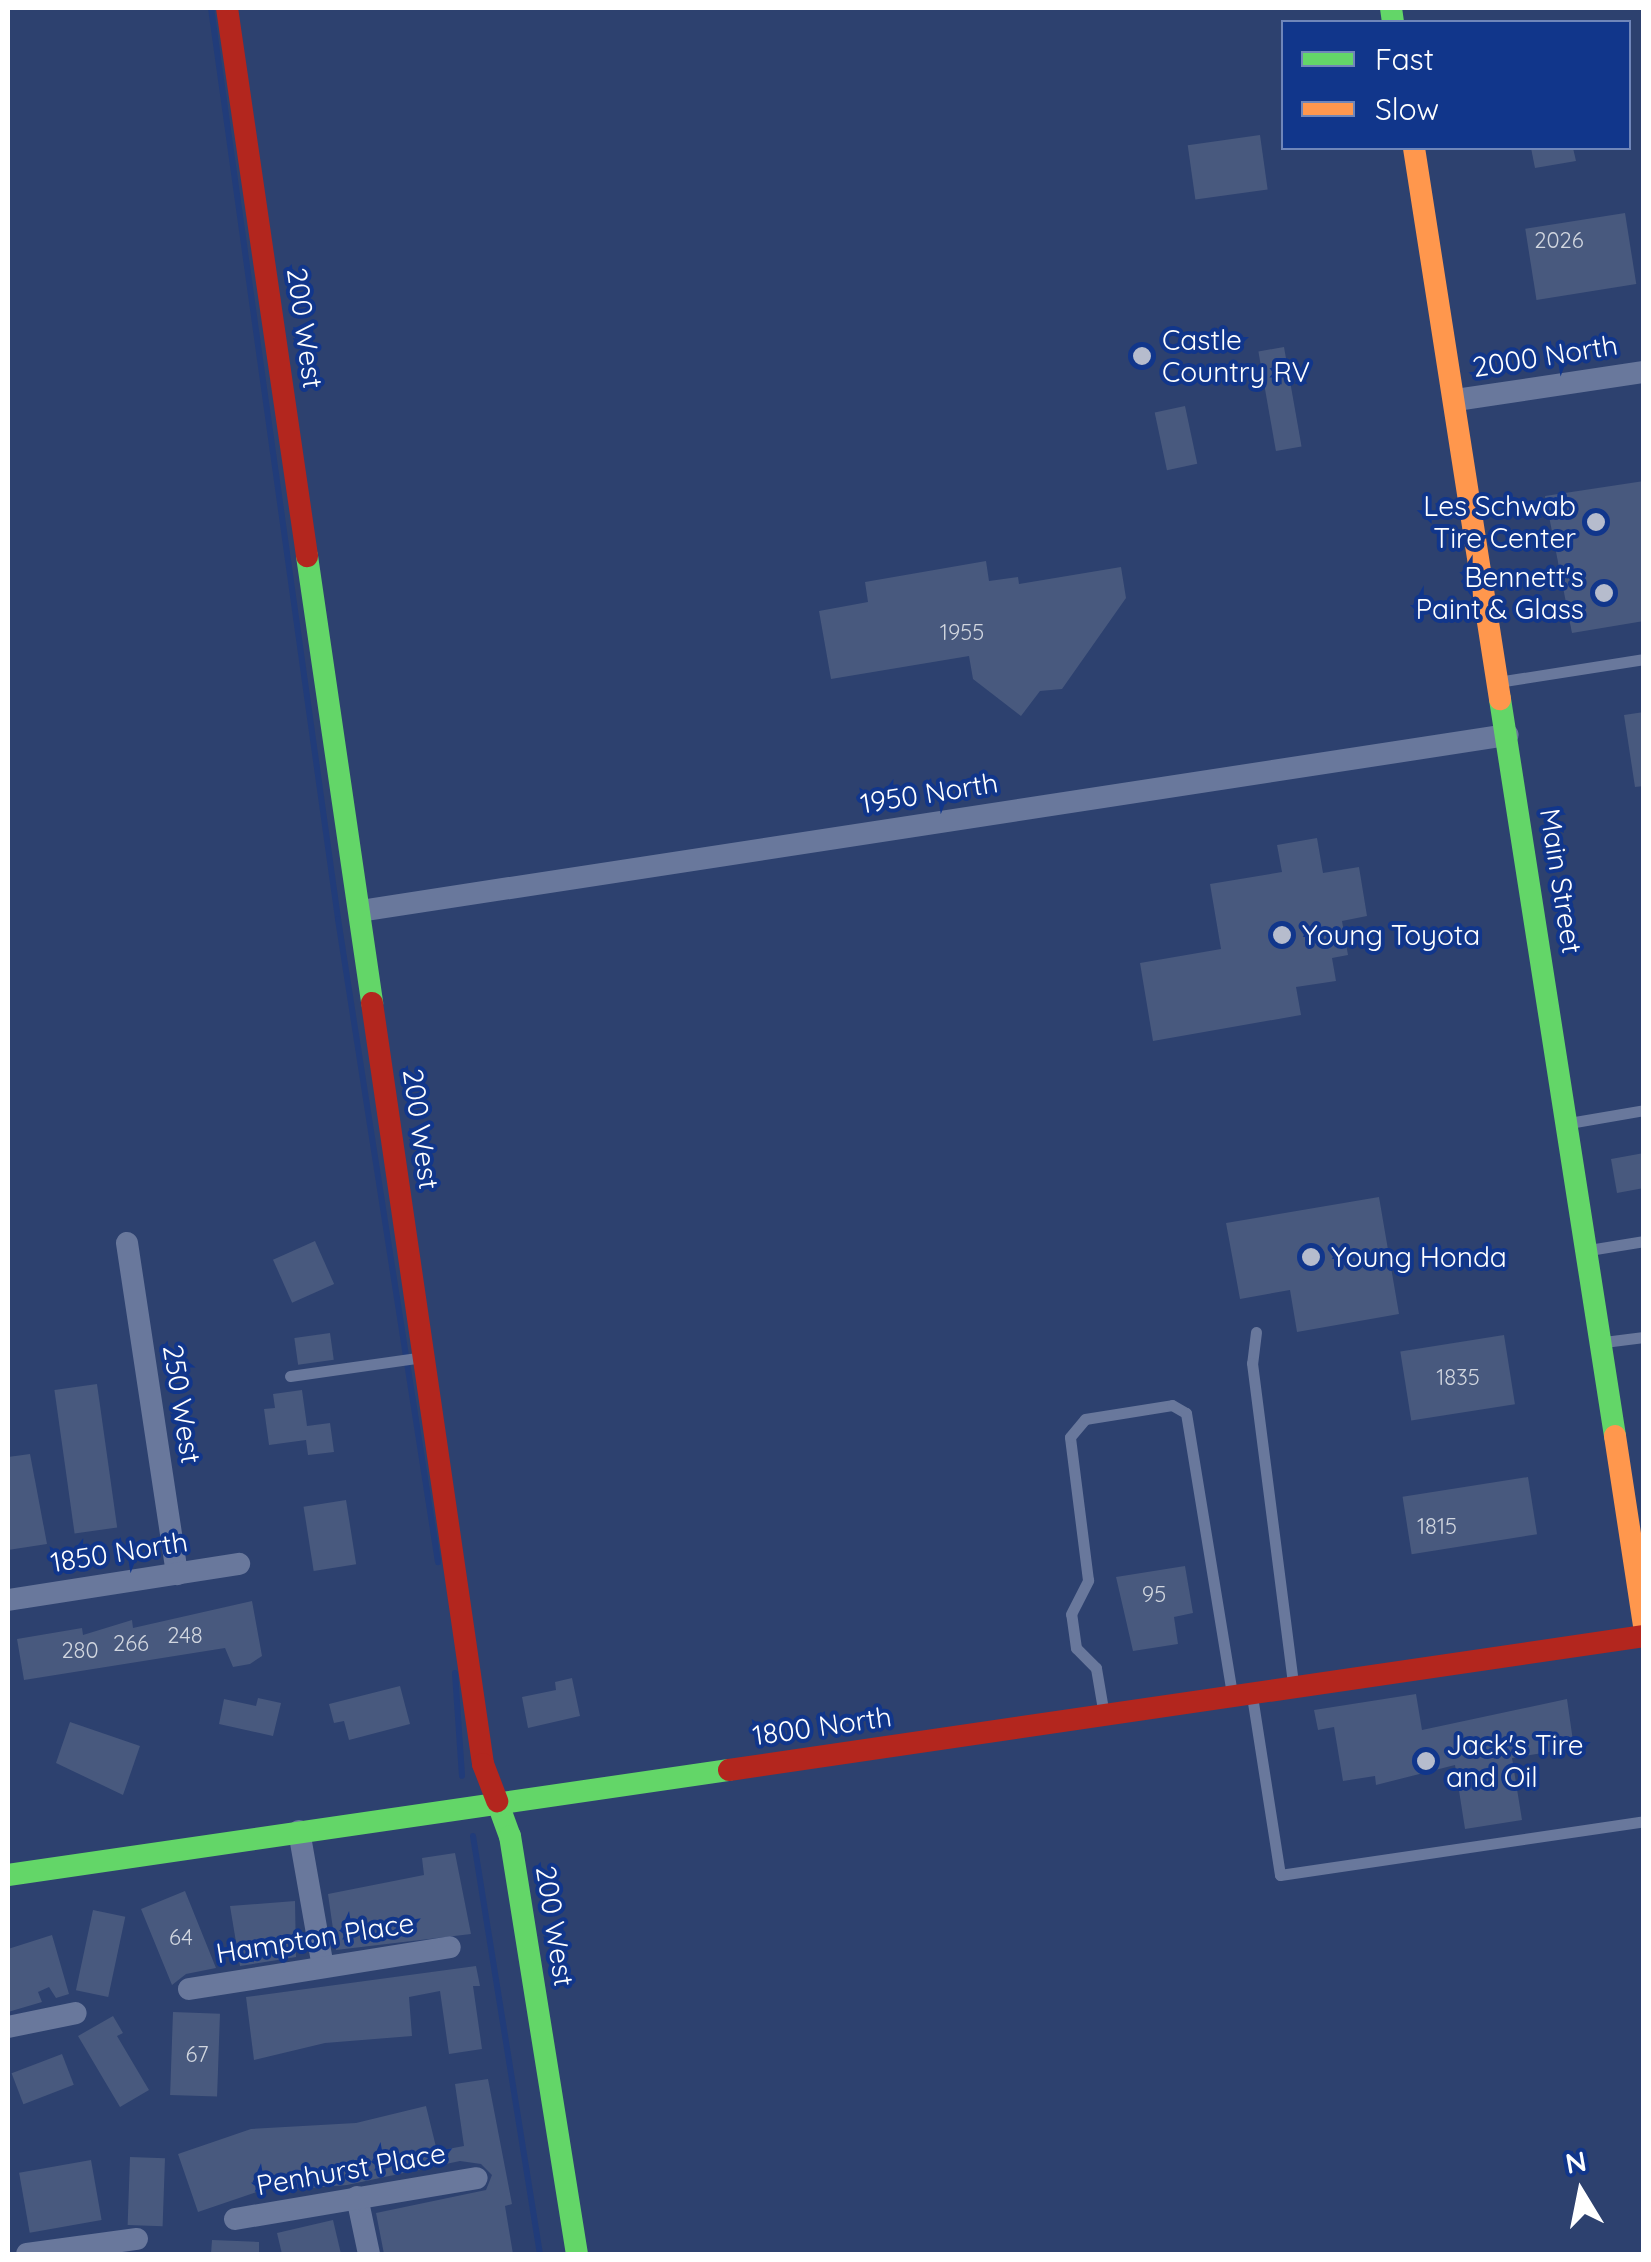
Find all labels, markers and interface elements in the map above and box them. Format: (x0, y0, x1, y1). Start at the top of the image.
legend (1281, 20, 1631, 150)
text: Fast (1375, 40, 1434, 78)
text: Slow (1375, 90, 1439, 128)
house number: 2026 (1534, 228, 1584, 254)
street label: 200 West (280, 265, 330, 391)
place label: Castle Country RV (1162, 323, 1310, 389)
street label: 2000 North (1470, 328, 1620, 384)
marker: Castle Country RV (1131, 345, 1153, 367)
place label: Les Schwab Tire Center (1423, 489, 1576, 555)
marker: Les Schwab Tire Center (1585, 511, 1607, 533)
place label: Bennett's Paint & Glass (1415, 560, 1584, 626)
marker: Bennett's Paint & Glass (1593, 582, 1615, 604)
house number: 1955 (940, 620, 984, 646)
street label: 1950 North (858, 766, 1000, 820)
street label: Main Street (1533, 806, 1589, 956)
place label: Young Toyota (1302, 918, 1480, 952)
marker: Young Toyota (1271, 924, 1293, 946)
street label: 200 West (396, 1066, 446, 1192)
place label: Young Honda (1331, 1240, 1507, 1274)
marker: Young Honda (1300, 1246, 1322, 1268)
street label: 250 West (156, 1342, 208, 1466)
house number: 1835 (1436, 1365, 1480, 1391)
house number: 1815 (1417, 1514, 1457, 1540)
street label: 1850 North (48, 1525, 190, 1579)
house number: 95 (1142, 1582, 1166, 1608)
house number: 248 (167, 1623, 203, 1649)
house number: 266 (113, 1631, 149, 1657)
house number: 280 (61, 1638, 99, 1664)
street label: 1800 North (750, 1700, 894, 1752)
place label: Jack's Tire and Oil (1446, 1728, 1584, 1794)
marker: Jack's Tire and Oil (1415, 1750, 1437, 1772)
street label: 200 West (529, 1863, 581, 1989)
street label: Hampton Place (214, 1906, 416, 1970)
house number: 64 (169, 1925, 193, 1951)
house number: 67 (185, 2042, 209, 2068)
street label: Penhurst Place (254, 2136, 448, 2202)
north arrow (1531, 2142, 1631, 2242)
text: N (1563, 2143, 1589, 2181)

